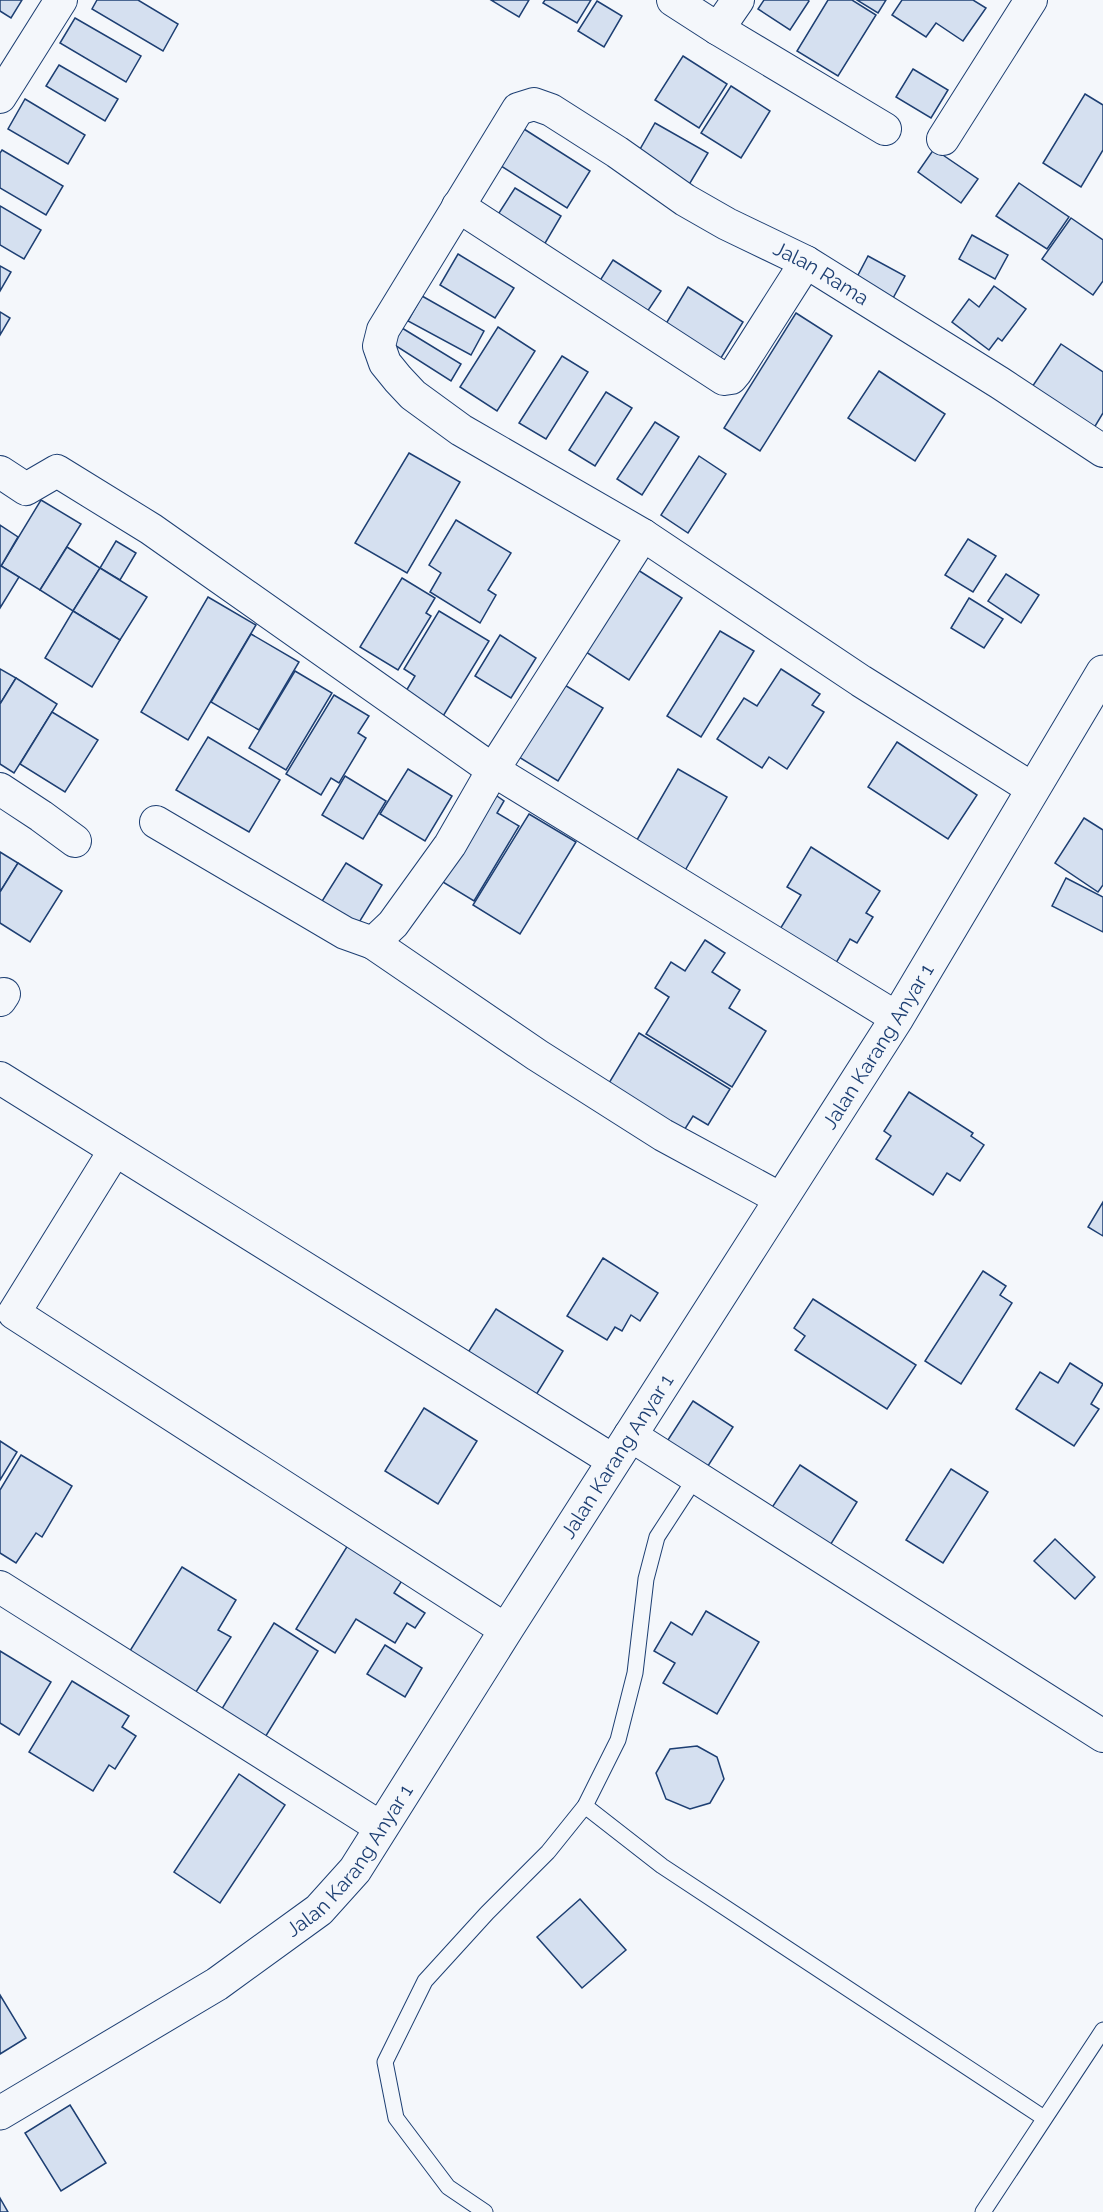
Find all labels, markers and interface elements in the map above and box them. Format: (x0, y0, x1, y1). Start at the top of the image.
street label: Jalan Rama (770, 236, 873, 310)
street label: Jalan Karang Anyar 1 (817, 959, 939, 1133)
street label: Jalan Karang Anyar 1 (556, 1369, 679, 1543)
street label: Jalan Karang Anyar 1 (281, 1780, 418, 1942)

